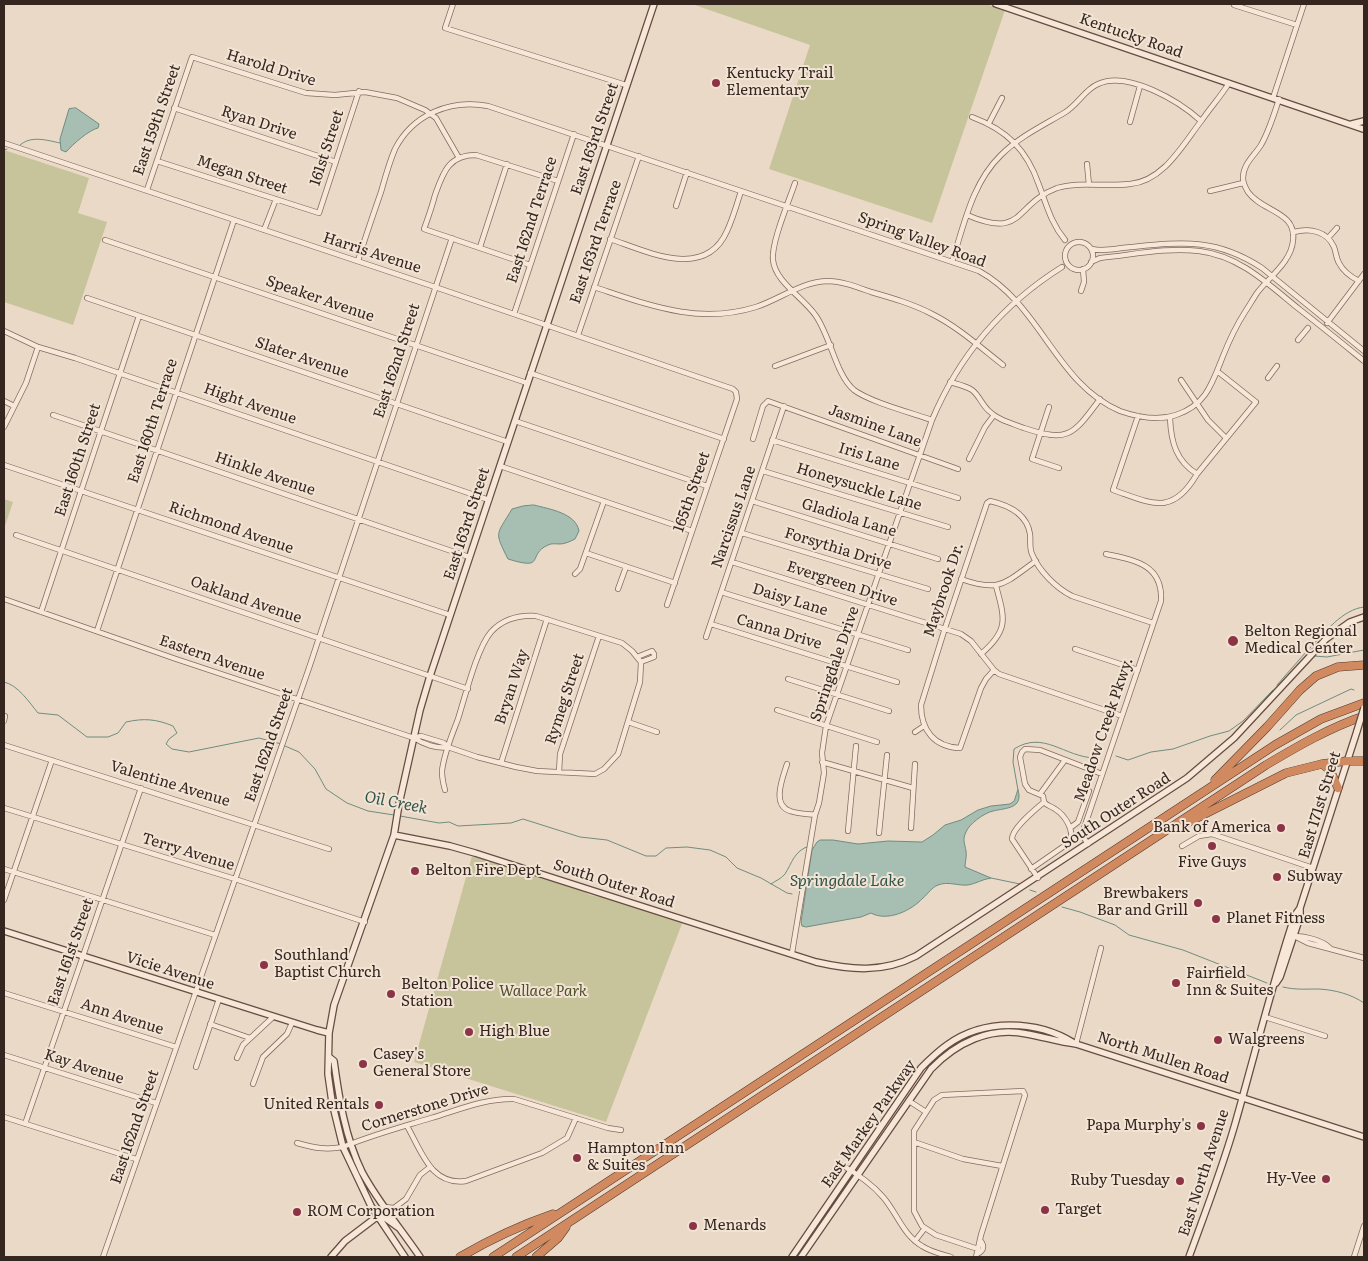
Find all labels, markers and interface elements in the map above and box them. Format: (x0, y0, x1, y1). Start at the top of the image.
street label: Kentucky Road (1077, 10, 1185, 62)
street label: Harold Drive (224, 46, 318, 90)
street label: East 159th Street (130, 62, 184, 178)
place label: Kentucky Trail Elementary (726, 65, 834, 100)
marker: Kentucky Trail Elementary (710, 77, 722, 89)
street label: East 163rd Street (567, 81, 623, 197)
street label: Ryan Drive (219, 102, 299, 144)
street label: 161st Street (306, 108, 348, 188)
street label: Megan Street (194, 152, 290, 198)
street label: East 162nd Terrace (503, 154, 561, 286)
street label: East 163rd Terrace (566, 178, 626, 306)
street label: Spring Valley Road (855, 208, 989, 272)
street label: Harris Avenue (321, 229, 423, 277)
street label: Speaker Avenue (263, 272, 377, 326)
street label: East 162nd Street (370, 301, 424, 421)
street label: Slater Avenue (253, 334, 351, 382)
street label: East 160th Terrace (124, 356, 182, 486)
street label: Hight Avenue (201, 380, 299, 428)
street label: East 160th Street (51, 401, 105, 519)
street label: Jasmine Lane (826, 401, 924, 451)
street label: Iris Lane (836, 439, 902, 475)
street label: Hinkle Avenue (212, 448, 318, 500)
street label: 165th Street (670, 450, 714, 534)
street label: Honeysuckle Lane (794, 459, 924, 515)
street label: Narcissus Lane (708, 463, 760, 571)
street label: East 163rd Street (440, 465, 494, 583)
street label: Gladiola Lane (799, 495, 899, 541)
street label: Richmond Avenue (166, 498, 296, 558)
street label: Forsythia Drive (782, 524, 894, 574)
street label: Maybrook Dr. (920, 540, 968, 640)
street label: Evergreen Drive (784, 558, 900, 610)
street label: Oakland Avenue (188, 573, 304, 627)
street label: Daisy Lane (750, 580, 830, 620)
street label: Springdale Drive (807, 604, 863, 724)
street label: Canna Drive (734, 610, 824, 654)
place label: Belton Regional Medical Center (1244, 623, 1357, 658)
street label: Eastern Avenue (157, 632, 267, 684)
marker: Belton Regional Medical Center (1226, 634, 1240, 648)
street label: Bryan Way (491, 647, 533, 727)
street label: Rymeg Street (542, 651, 588, 747)
street label: Meadow Creek Pkwy. (1071, 655, 1137, 805)
street label: East 162nd Street (241, 685, 297, 805)
street label: East 171st Street (1295, 749, 1345, 861)
street label: Valentine Avenue (108, 757, 232, 811)
street label: South Outer Road (1058, 769, 1174, 853)
water label: Oil Creek (363, 787, 429, 819)
place label: Bank of America (1153, 819, 1271, 837)
marker: Bank of America (1275, 822, 1287, 834)
street label: Terry Avenue (139, 829, 237, 875)
marker: Five Guys (1206, 840, 1218, 852)
place label: Five Guys (1178, 854, 1246, 872)
street label: South Outer Road (551, 856, 677, 912)
place label: Belton Fire Dept (425, 862, 541, 880)
marker: Belton Fire Dept (409, 865, 421, 877)
place label: Subway (1287, 868, 1343, 886)
water label: Springdale Lake (790, 871, 904, 891)
marker: Subway (1271, 871, 1283, 883)
place label: Brewbakers Bar and Grill (1097, 885, 1188, 920)
street label: East 161st Street (44, 896, 98, 1008)
marker: Brewbakers Bar and Grill (1192, 897, 1204, 909)
place label: Planet Fitness (1226, 910, 1325, 928)
marker: Planet Fitness (1210, 913, 1222, 925)
place label: Southland Baptist Church (274, 947, 381, 982)
street label: Vicie Avenue (124, 948, 216, 994)
marker: Southland Baptist Church (258, 959, 270, 971)
place label: Fairfield Inn & Suites (1186, 965, 1273, 1000)
place label: Belton Police Station (401, 976, 494, 1011)
marker: Fairfield Inn & Suites (1170, 977, 1182, 989)
park label: Wallace Park (499, 983, 587, 1001)
marker: Belton Police Station (385, 988, 397, 1000)
street label: Ann Avenue (78, 995, 166, 1039)
place label: High Blue (479, 1023, 550, 1041)
marker: High Blue (463, 1026, 475, 1038)
street label: North Mullen Road (1095, 1028, 1231, 1088)
place label: Walgreens (1228, 1031, 1305, 1049)
marker: Walgreens (1212, 1034, 1224, 1046)
street label: Kay Avenue (42, 1046, 126, 1088)
place label: Casey's General Store (373, 1046, 471, 1081)
street label: East Markey Parkway (818, 1057, 920, 1191)
marker: Casey's General Store (357, 1058, 369, 1070)
street label: East 162nd Street (107, 1067, 163, 1187)
street label: Cornerstone Drive (359, 1080, 491, 1136)
place label: United Rentals (263, 1096, 369, 1114)
marker: United Rentals (373, 1099, 385, 1111)
street label: East North Avenue (1175, 1107, 1233, 1239)
place label: Papa Murphy's (1086, 1117, 1191, 1135)
marker: Papa Murphy's (1195, 1120, 1207, 1132)
place label: Hampton Inn & Suites (587, 1140, 684, 1175)
marker: Hampton Inn & Suites (571, 1152, 583, 1164)
place label: Hy-Vee (1266, 1170, 1316, 1188)
place label: Ruby Tuesday (1070, 1172, 1170, 1190)
marker: Hy-Vee (1320, 1173, 1332, 1185)
marker: Ruby Tuesday (1174, 1175, 1186, 1187)
place label: Target (1055, 1201, 1102, 1219)
place label: ROM Corporation (307, 1203, 435, 1221)
marker: Target (1039, 1204, 1051, 1216)
marker: ROM Corporation (291, 1206, 303, 1218)
place label: Menards (703, 1217, 766, 1235)
marker: Menards (687, 1220, 699, 1232)

